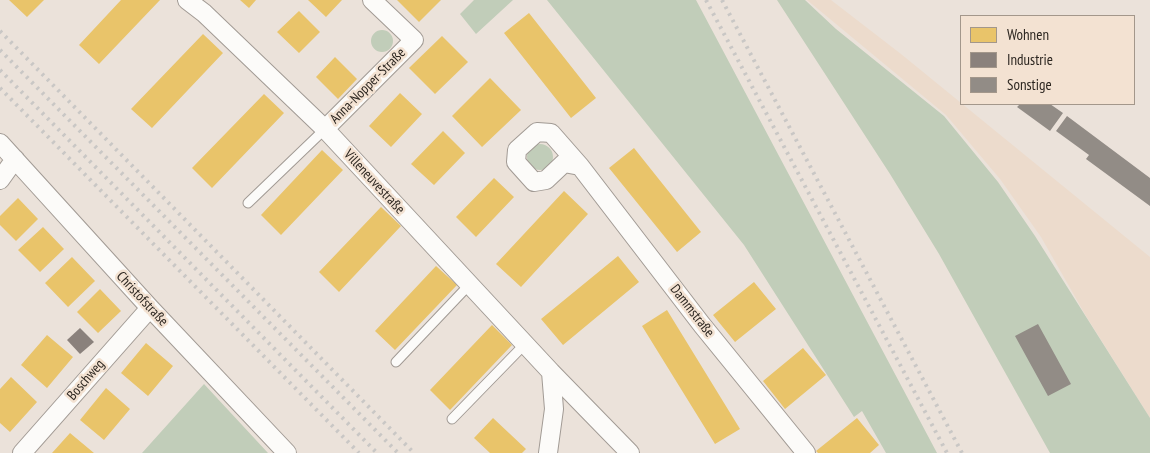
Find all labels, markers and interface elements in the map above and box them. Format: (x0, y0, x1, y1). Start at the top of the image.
legend (960, 15, 1135, 105)
text: Wohnen (1007, 25, 1049, 44)
street label: Anna-Nopper-Straße (327, 45, 409, 127)
text: Industrie (1007, 50, 1053, 69)
text: Sonstige (1007, 75, 1052, 94)
street label: Villeneuvestraße (340, 146, 408, 218)
street label: Christofstraße (113, 268, 171, 330)
street label: Dammstraße (666, 281, 718, 341)
street label: Boschweg (64, 356, 108, 404)

